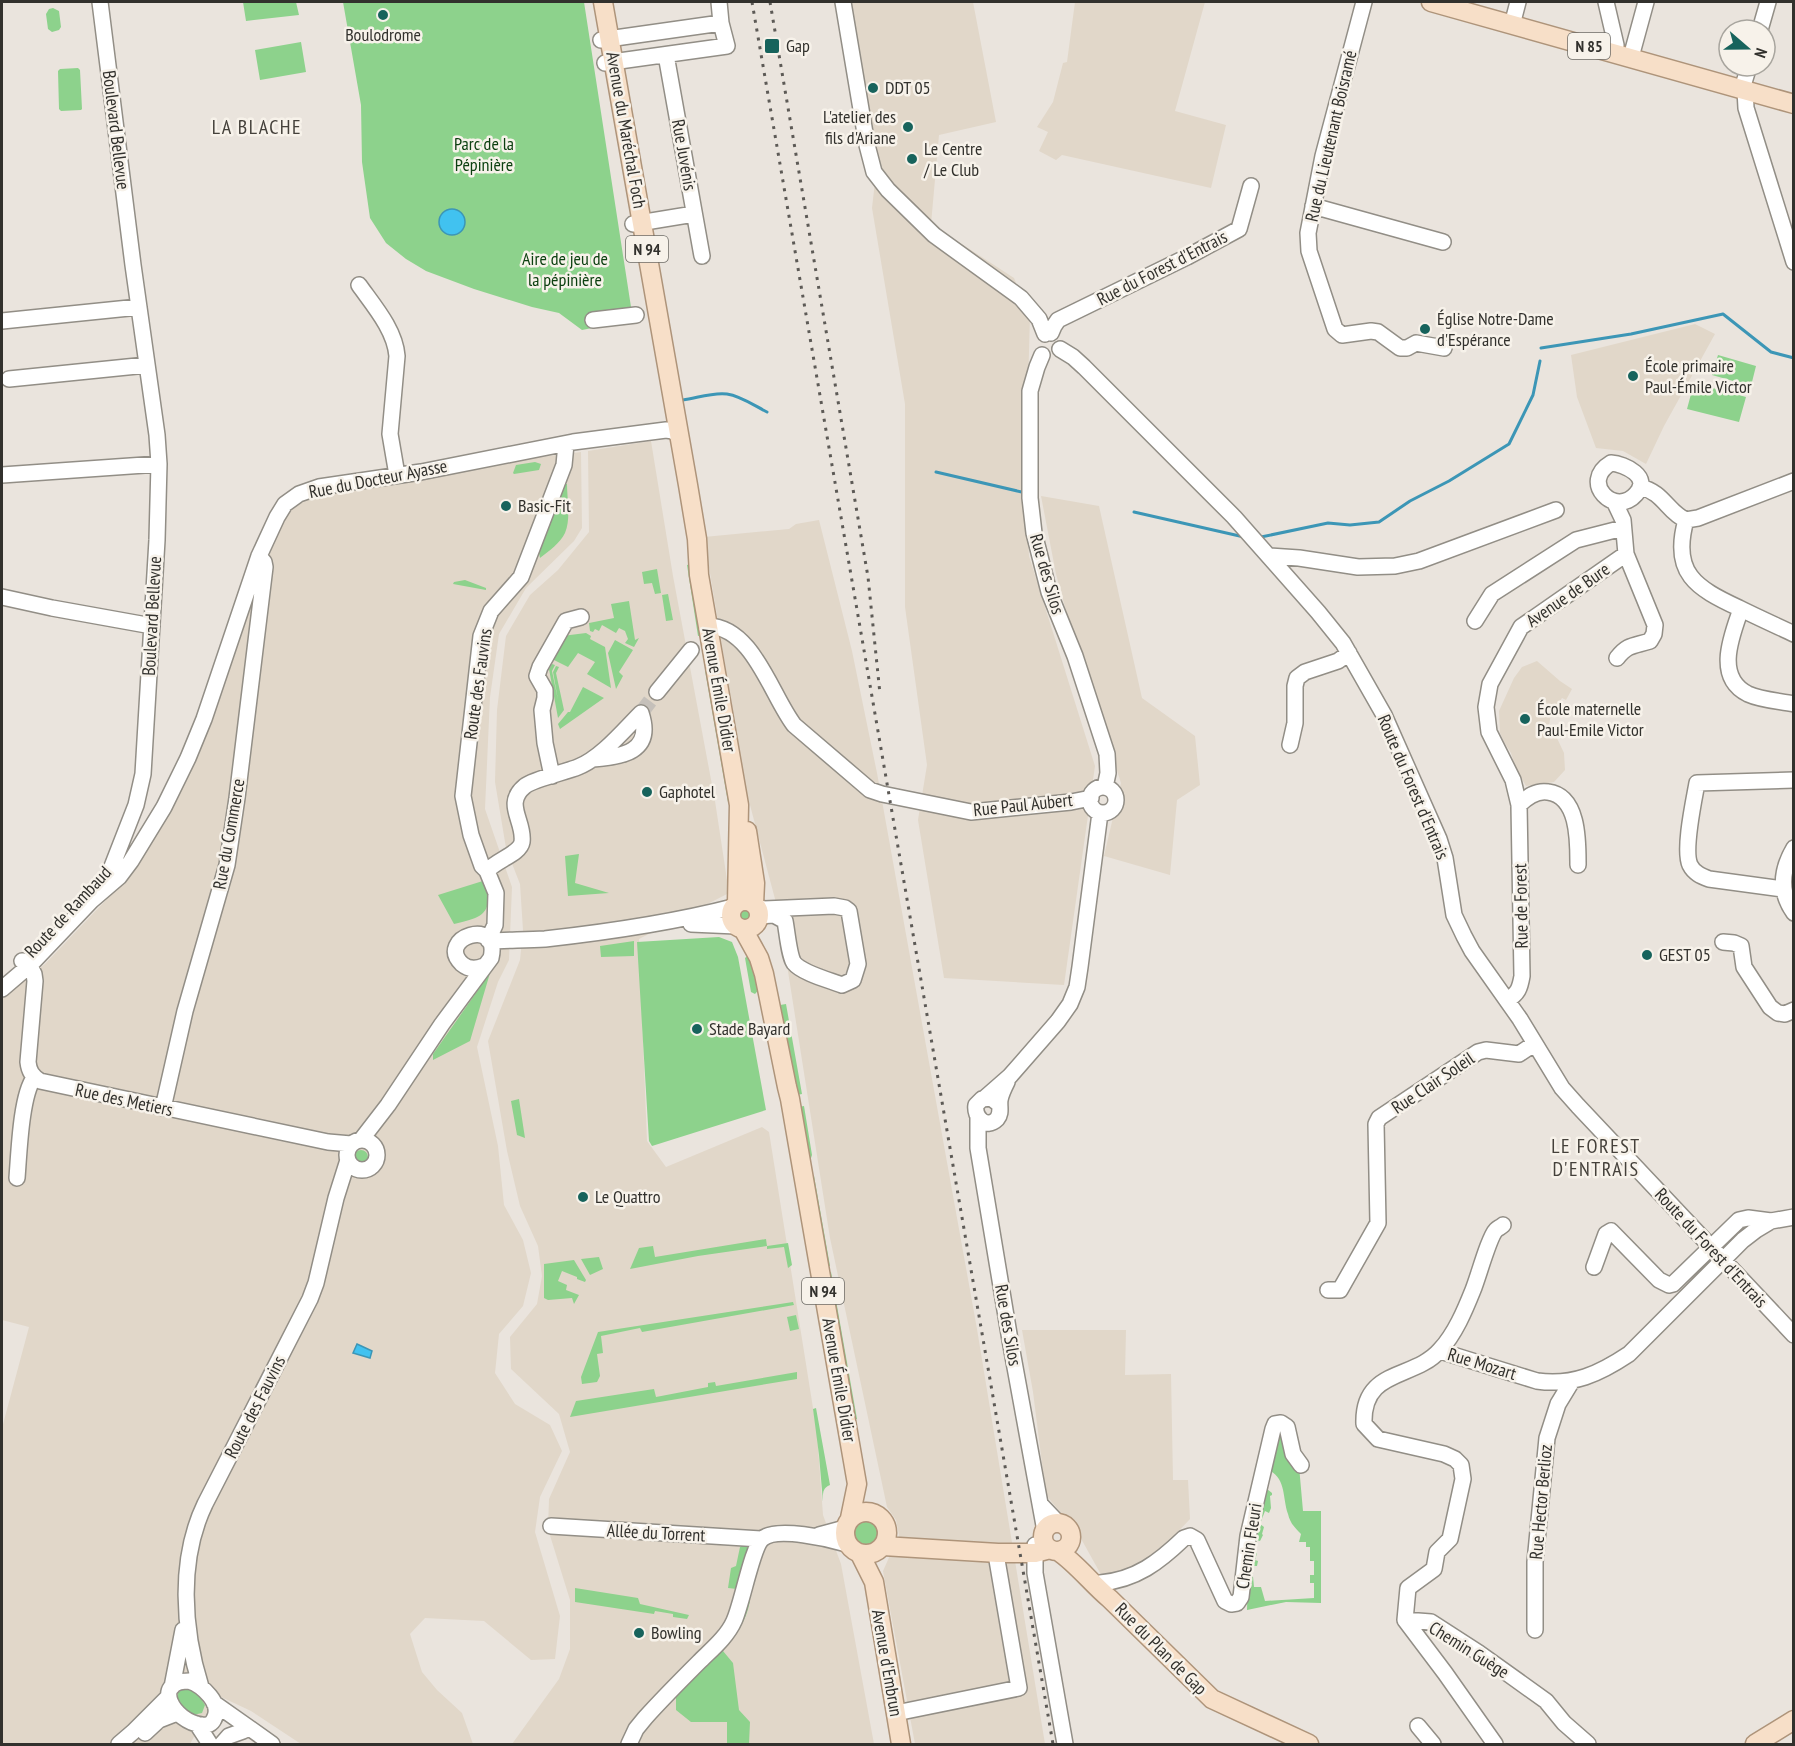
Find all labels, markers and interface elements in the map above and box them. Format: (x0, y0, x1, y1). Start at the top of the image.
marker: Boulodrome (376, 8, 390, 22)
north arrow (1717, 18, 1777, 78)
place label: Boulodrome (345, 23, 421, 46)
road number: N 85 (1568, 33, 1610, 59)
place label: Gap (786, 34, 810, 57)
marker: Gap (763, 37, 781, 55)
text: N (1750, 46, 1772, 61)
street label: Rue du Lieutenant Boisramé (1300, 48, 1361, 224)
street label: Avenue du Maréchal Foch (601, 50, 652, 210)
street label: Boulevard Bellevue (98, 69, 135, 191)
place label: DDT 05 (885, 76, 931, 99)
marker: DDT 05 (866, 81, 880, 95)
place label: L'atelier des fils d'Ariane (823, 105, 896, 149)
district label: LA BLACHE (212, 114, 302, 140)
street label: Rue Juvénis (667, 117, 702, 192)
marker: L'atelier des fils d'Ariane (901, 120, 915, 134)
park label: Parc de la Pépinière (454, 132, 514, 176)
place label: Le Centre / Le Club (923, 137, 982, 181)
marker: Le Centre / Le Club (905, 152, 919, 166)
street label: Rue du Forest d'Entrais (1093, 225, 1231, 310)
road number: N 94 (626, 236, 668, 262)
park label: Aire de jeu de la pépinière (522, 247, 608, 291)
place label: Église Notre-Dame d'Espérance (1437, 307, 1554, 351)
marker: Église Notre-Dame d'Espérance (1418, 322, 1432, 336)
place label: École primaire Paul-Émile Victor (1645, 354, 1752, 398)
marker: École primaire Paul-Émile Victor (1626, 369, 1640, 383)
street label: Rue du Docteur Ayasse (307, 454, 449, 503)
place label: Basic-Fit (518, 494, 571, 517)
marker: Basic-Fit (499, 499, 513, 513)
street label: Rue des Silos (1025, 531, 1070, 617)
street label: Boulevard Bellevue (137, 556, 166, 676)
street label: Avenue de Bure (1521, 557, 1614, 632)
street label: Avenue Émile Didier (697, 626, 742, 754)
street label: Route des Fauvins (458, 627, 497, 741)
place label: École maternelle Paul-Emile Victor (1537, 697, 1644, 741)
street label: Route du Forest d'Entrais (1373, 711, 1454, 863)
marker: École maternelle Paul-Emile Victor (1518, 712, 1532, 726)
street label: Rue du Commerce (207, 777, 250, 891)
place label: Gaphotel (659, 780, 716, 803)
marker: Gaphotel (640, 785, 654, 799)
street label: Rue Paul Aubert (972, 788, 1074, 821)
street label: Route de Rambaud (19, 861, 116, 962)
street label: Rue de Forest (1508, 863, 1533, 949)
place label: GEST 05 (1659, 943, 1711, 966)
marker: GEST 05 (1640, 948, 1654, 962)
place label: Stade Bayard (709, 1017, 790, 1040)
marker: Stade Bayard (690, 1022, 704, 1036)
street label: Rue Clair Soleil (1387, 1046, 1479, 1119)
street label: Rue des Metiers (73, 1078, 175, 1121)
district label: LE FOREST D'ENTRAIS (1551, 1133, 1641, 1182)
street label: Route du Forest d'Entrais (1650, 1183, 1773, 1312)
place label: Le Quattro (595, 1185, 661, 1208)
marker: Le Quattro (576, 1190, 590, 1204)
road number: N 94 (802, 1278, 844, 1304)
street label: Rue des Silos (990, 1282, 1027, 1368)
street label: Avenue Émile Didier (817, 1316, 862, 1444)
street label: Rue Mozart (1445, 1342, 1519, 1385)
street label: Route des Fauvins (219, 1352, 290, 1462)
street label: Rue Hector Berlioz (1524, 1443, 1557, 1560)
street label: Chemin Fleuri (1230, 1501, 1267, 1591)
street label: Allée du Torrent (606, 1518, 706, 1547)
street label: Rue du Plan de Gap (1110, 1598, 1212, 1700)
street label: Avenue d'Embrun (867, 1608, 908, 1718)
street label: Chemin Guège (1425, 1616, 1514, 1683)
place label: Bowling (651, 1621, 702, 1644)
marker: Bowling (632, 1626, 646, 1640)

